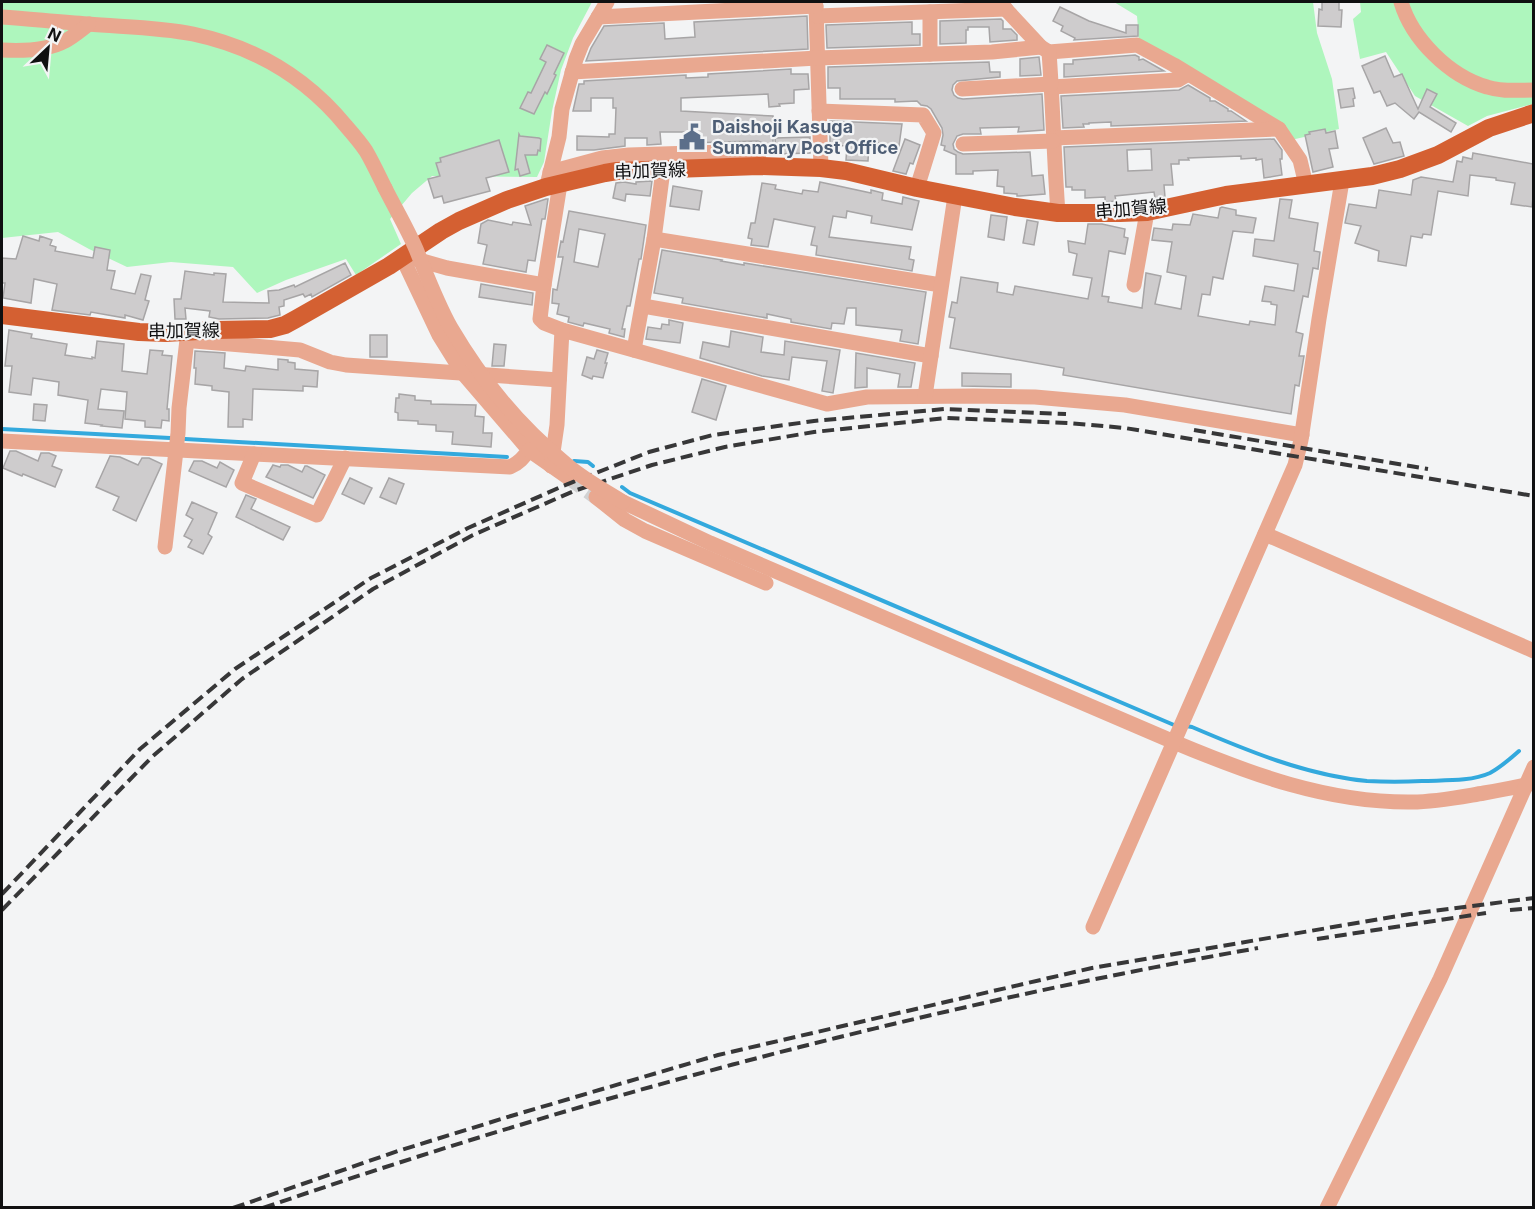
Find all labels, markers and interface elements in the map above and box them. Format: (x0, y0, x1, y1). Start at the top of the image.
north arrow (18, 18, 78, 78)
text: N (45, 23, 64, 46)
place label: Daishoji Kasuga Summary Post Office (712, 116, 899, 158)
public building icon: Daishoji Kasuga Summary Post Office (677, 122, 707, 152)
street label: 串加賀線 (614, 159, 686, 182)
street label: 串加賀線 (1094, 195, 1168, 222)
street label: 串加賀線 (148, 319, 220, 342)

